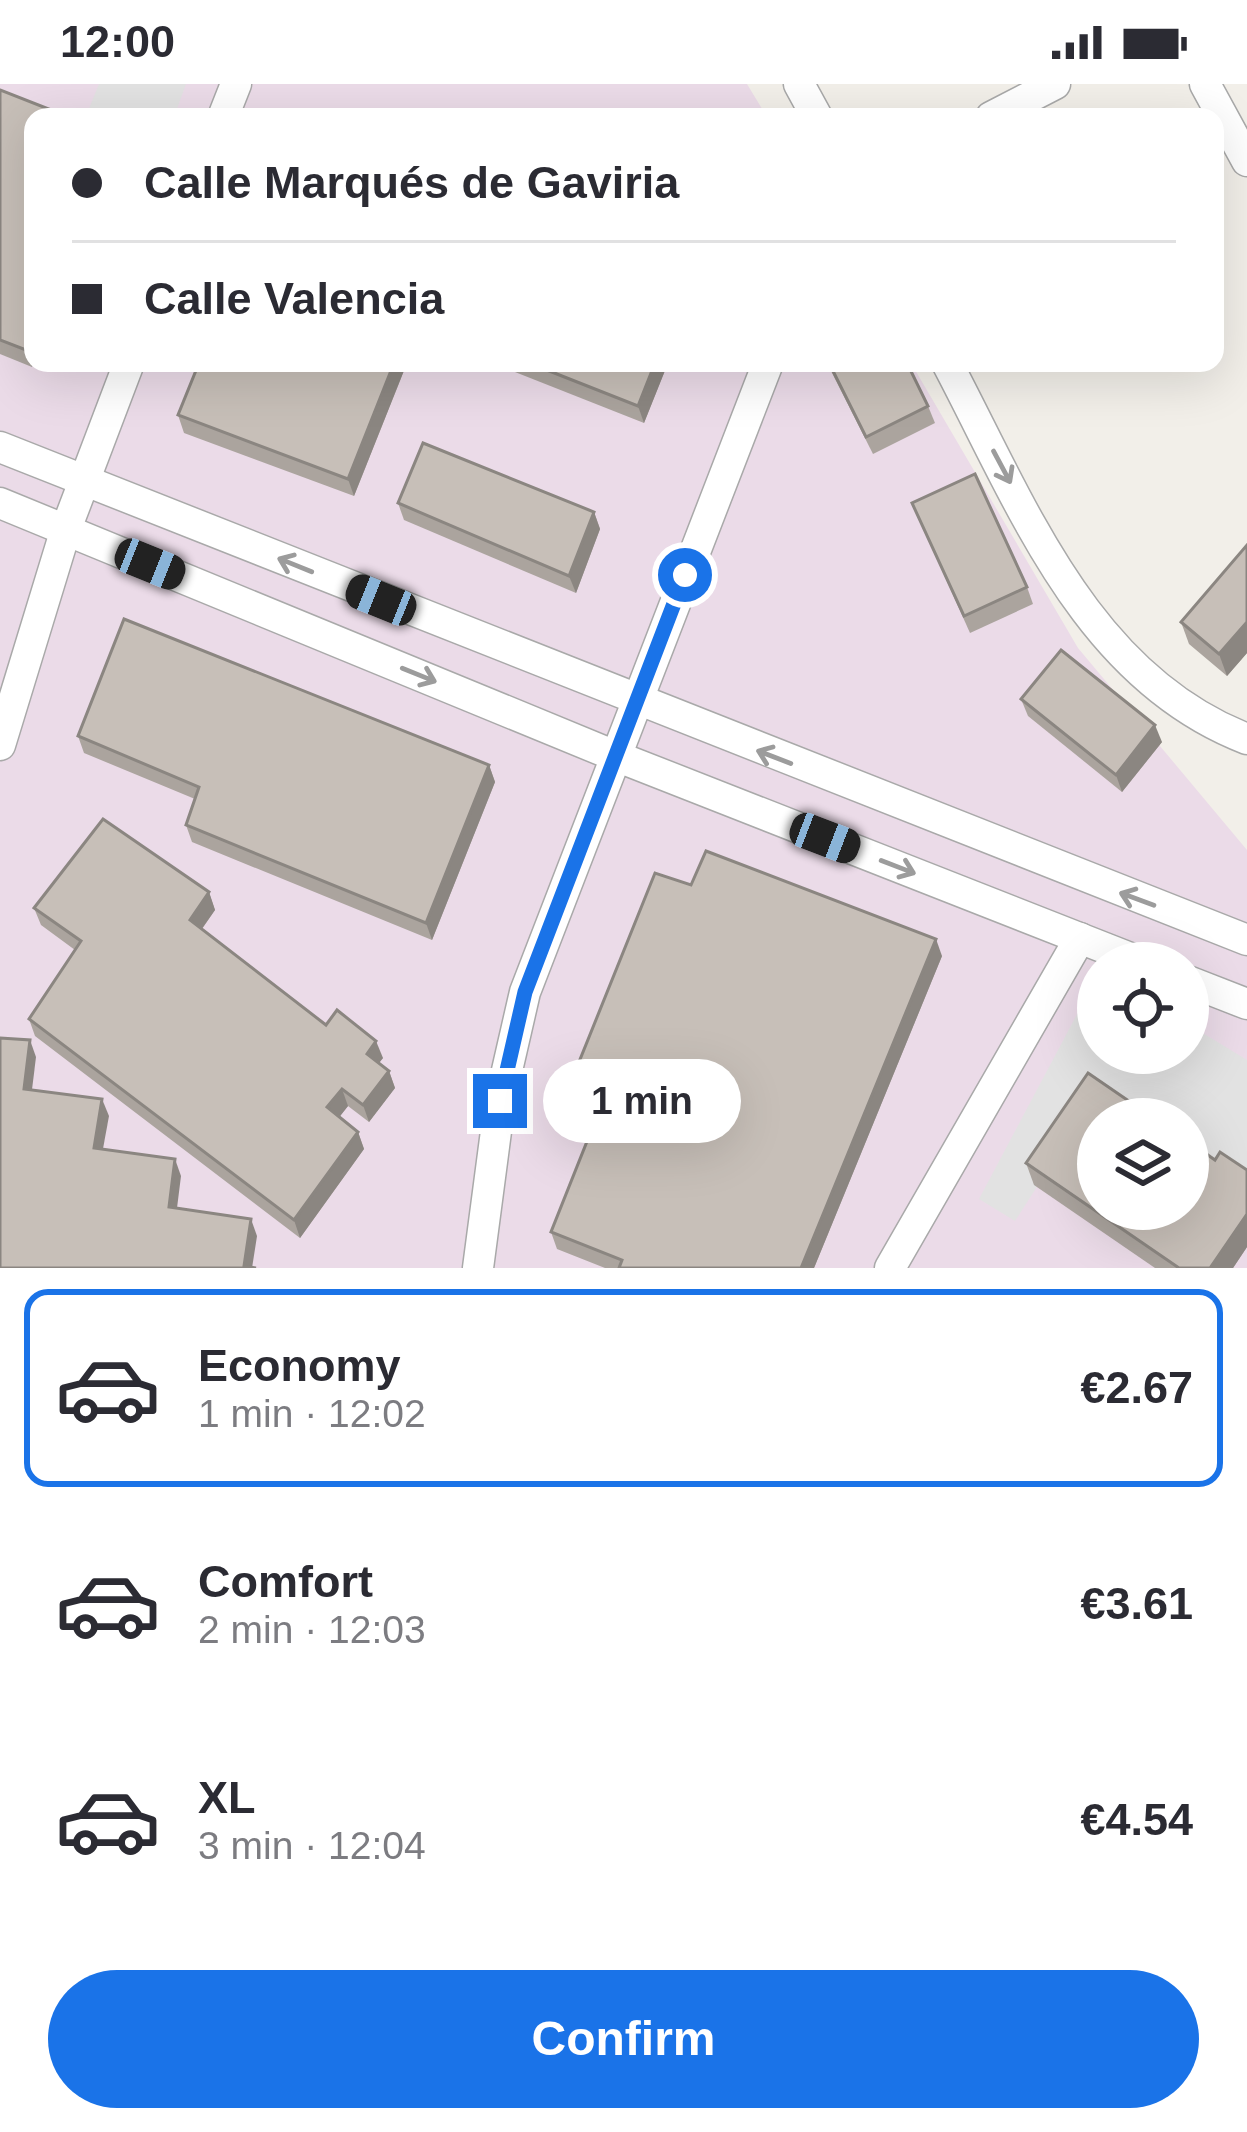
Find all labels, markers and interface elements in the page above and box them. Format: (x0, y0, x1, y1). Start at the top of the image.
text: 12:00 (60, 16, 175, 67)
text: Calle Marqués de Gaviria (144, 157, 679, 208)
text: Calle Valencia (144, 273, 444, 324)
one-way arrow (991, 448, 1014, 483)
car (110, 534, 190, 594)
route start (658, 548, 712, 602)
one-way arrow (278, 553, 315, 574)
car (341, 570, 421, 630)
one-way arrow (400, 666, 437, 687)
one-way arrow (757, 744, 794, 766)
car (785, 808, 865, 868)
one-way arrow (879, 857, 916, 879)
one-way arrow (1120, 886, 1157, 908)
map controls (1077, 942, 1209, 1230)
button: locate (1077, 942, 1209, 1074)
callout: 1 min (542, 1059, 740, 1143)
route end (473, 1074, 527, 1128)
text: 1 min (591, 1079, 693, 1122)
button: layers (1077, 1098, 1209, 1230)
icon: car (54, 1334, 162, 1442)
text: Economy (198, 1340, 401, 1391)
text: €2.67 (1080, 1362, 1193, 1413)
text: 1 min · 12:02 (198, 1392, 426, 1435)
icon: car (54, 1550, 162, 1658)
text: Comfort (198, 1556, 373, 1607)
text: €3.61 (1080, 1578, 1193, 1629)
text: 2 min · 12:03 (198, 1608, 426, 1651)
icon: car (54, 1766, 162, 1874)
text: XL (198, 1772, 256, 1823)
text: €4.54 (1080, 1794, 1193, 1845)
text: 3 min · 12:04 (198, 1824, 426, 1867)
button: Confirm (48, 1970, 1199, 2108)

